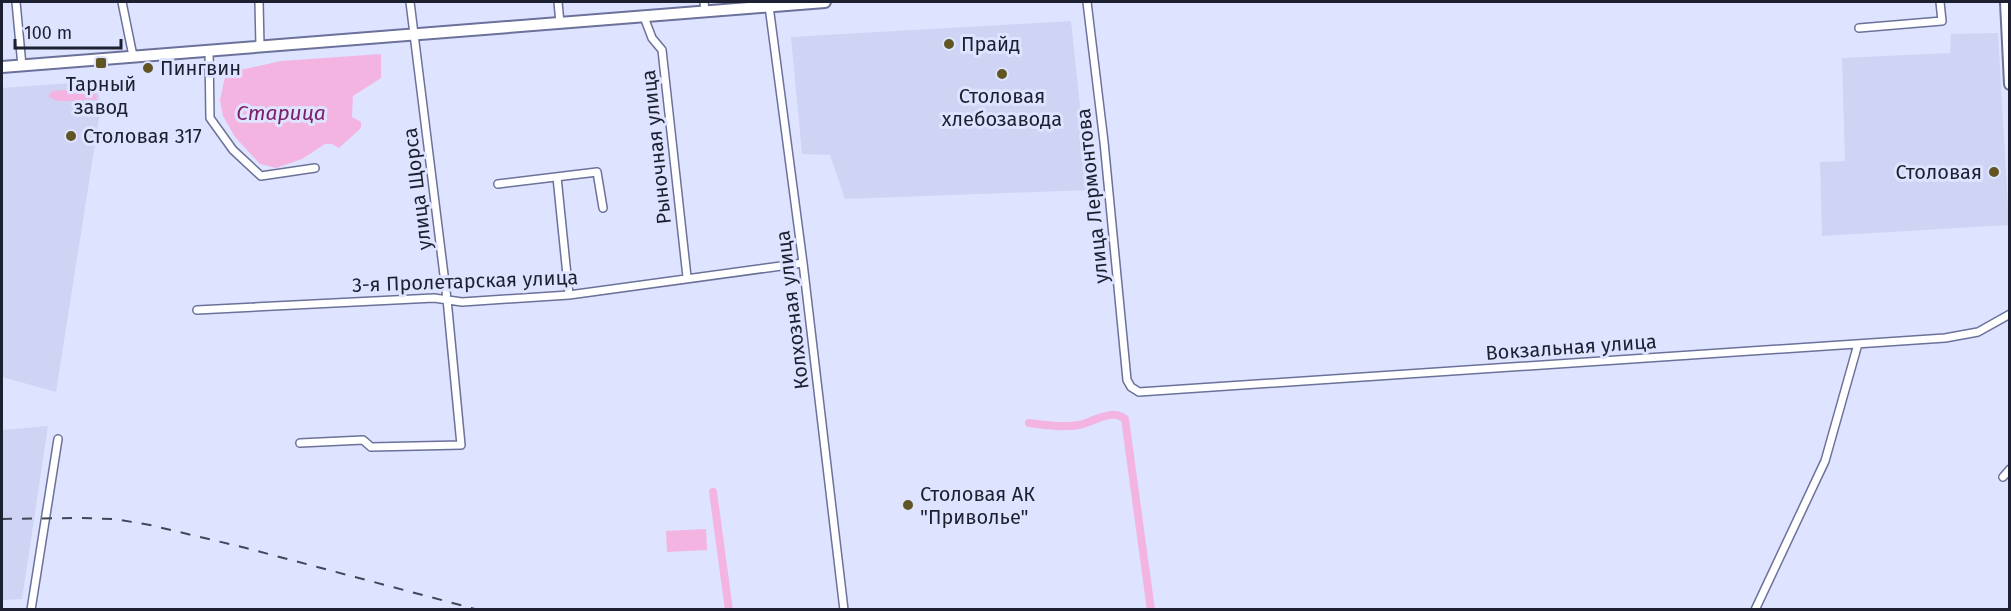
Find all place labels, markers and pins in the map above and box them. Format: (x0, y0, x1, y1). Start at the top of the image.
place label: Прайд (961, 32, 1020, 56)
marker: Прайд (942, 37, 956, 51)
marker: Тарный завод (94, 56, 108, 70)
place label: Пингвин (160, 56, 241, 80)
marker: Пингвин (141, 61, 155, 75)
marker: Столовая хлебозавода (995, 67, 1009, 81)
place label: Тарный завод (66, 72, 136, 119)
place label: Столовая хлебозавода (942, 84, 1062, 131)
place label: Столовая 317 (83, 124, 202, 148)
marker: Столовая 317 (64, 129, 78, 143)
place label: Столовая (1896, 160, 1982, 184)
marker: Столовая (1987, 165, 2001, 179)
place label: Столовая АК "Приволье" (920, 482, 1035, 529)
marker: Столовая АК "Приволье" (901, 498, 915, 512)

